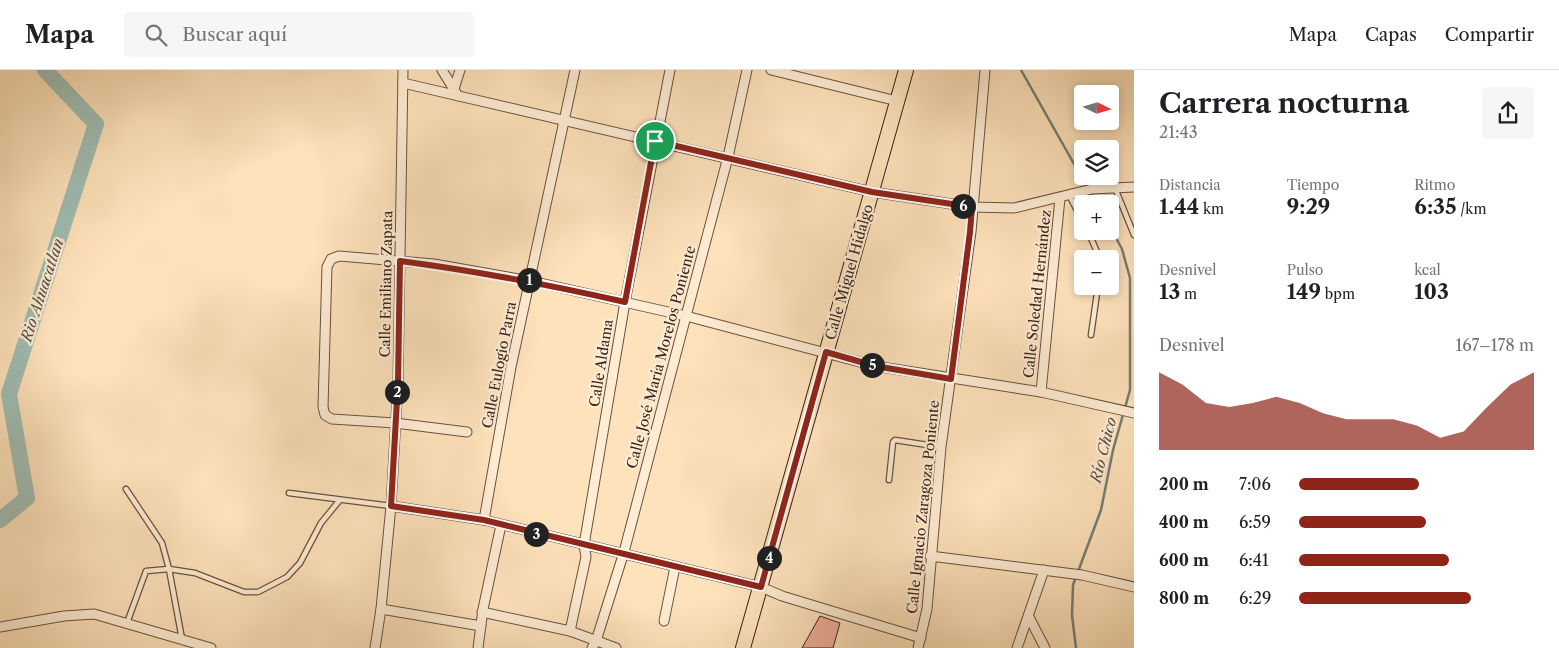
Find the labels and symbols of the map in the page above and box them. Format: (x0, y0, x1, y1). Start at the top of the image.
north arrow (1074, 85, 1119, 130)
pin (634, 120, 676, 162)
pin: 6 (950, 194, 976, 218)
street label: Calle Miguel Hidalgo (821, 202, 877, 342)
street label: Calle Soledad Hernández (1019, 209, 1055, 379)
street label: Calle Emiliano Zapata (376, 210, 396, 358)
water label: Rio Ahuacatlan (16, 236, 68, 345)
street label: Calle José María Morelos Poniente (623, 243, 700, 470)
pin: 1 (516, 268, 542, 292)
street label: Calle Eulogio Parra (478, 300, 520, 430)
street label: Calle Aldama (585, 317, 617, 408)
pin: 5 (860, 352, 884, 378)
pin: 2 (384, 380, 410, 404)
street label: Calle Ignacio Zaragoza Poniente (903, 399, 943, 615)
water label: Río Chico (1085, 415, 1120, 486)
pin: 3 (524, 522, 548, 546)
pin: 4 (756, 546, 782, 570)

